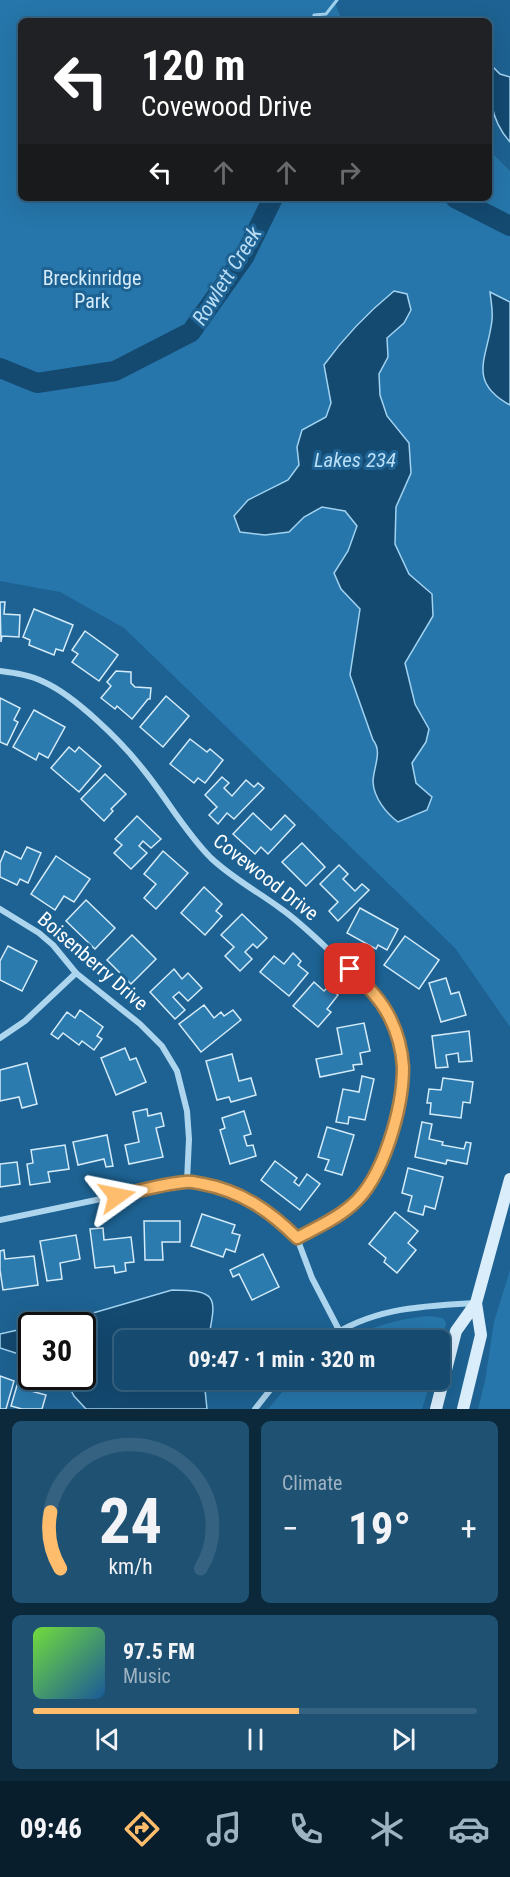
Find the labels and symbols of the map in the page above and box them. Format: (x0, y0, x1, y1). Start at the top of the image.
water label: Rowlett Creek (187, 222, 267, 329)
park label: Breckinridge Park (43, 266, 141, 313)
water label: Lakes 234 (314, 448, 396, 472)
street label: Covewood Drive (209, 829, 323, 925)
street label: Boisenberry Drive (33, 907, 153, 1015)
pin (324, 943, 375, 994)
position arrow (85, 1164, 149, 1228)
speed limit sign: 30 (18, 1312, 96, 1390)

